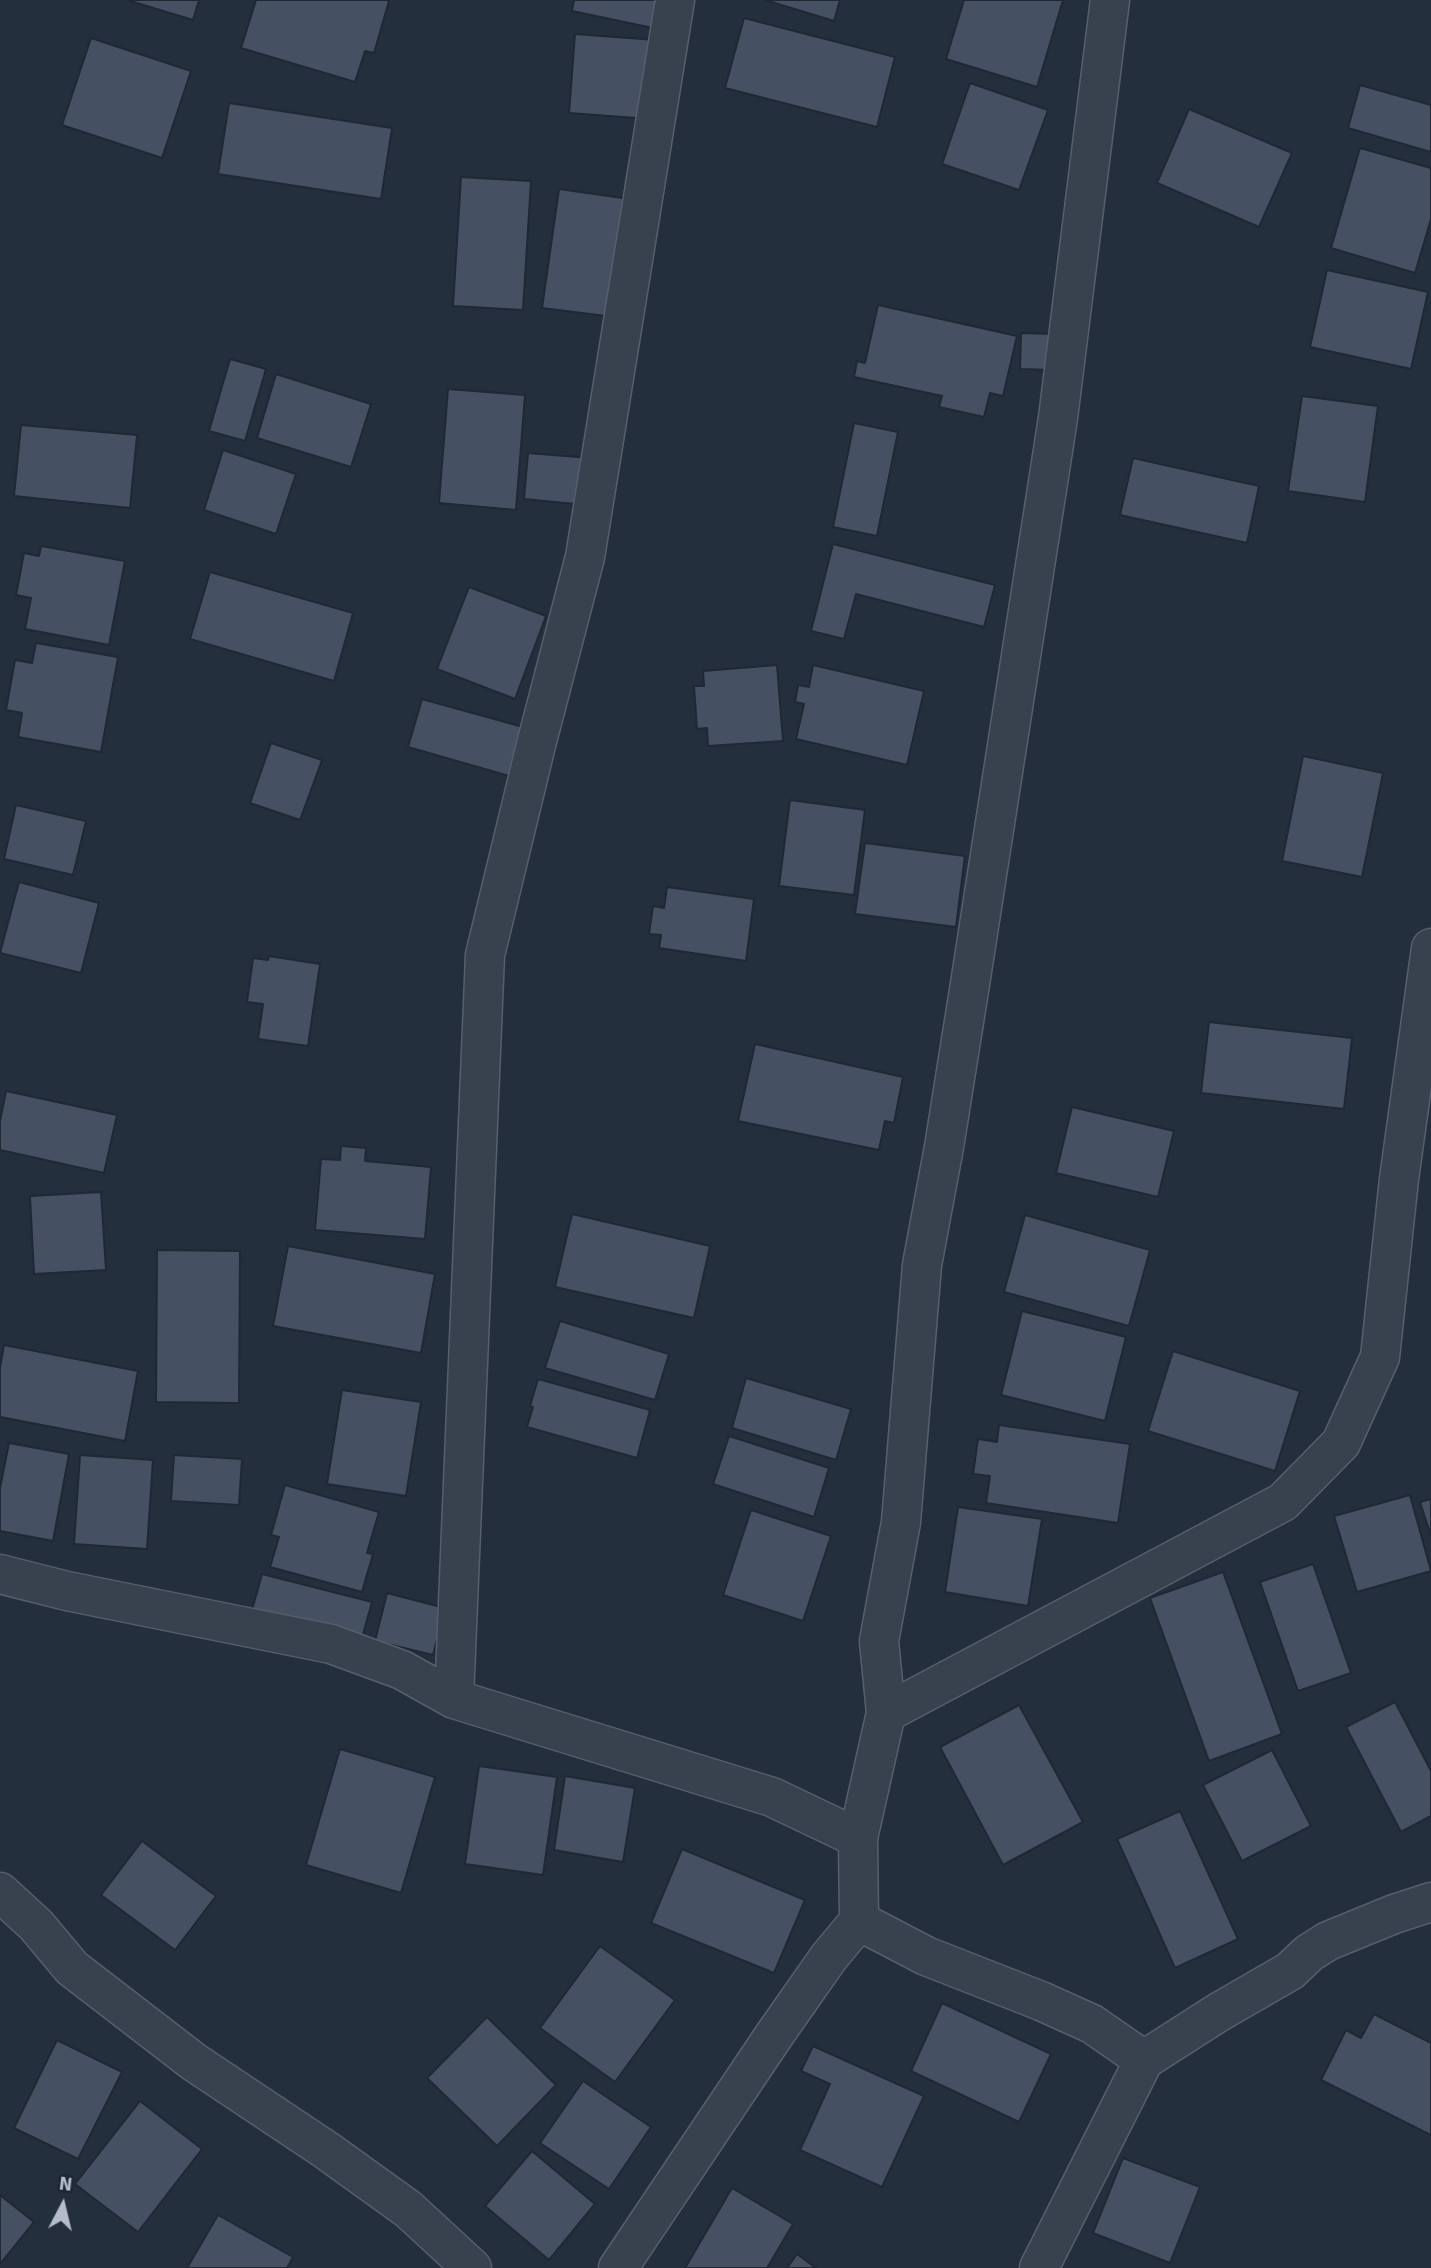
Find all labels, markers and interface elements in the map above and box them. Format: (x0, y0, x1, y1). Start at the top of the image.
north arrow (28, 2170, 98, 2240)
text: N (58, 2171, 74, 2197)

